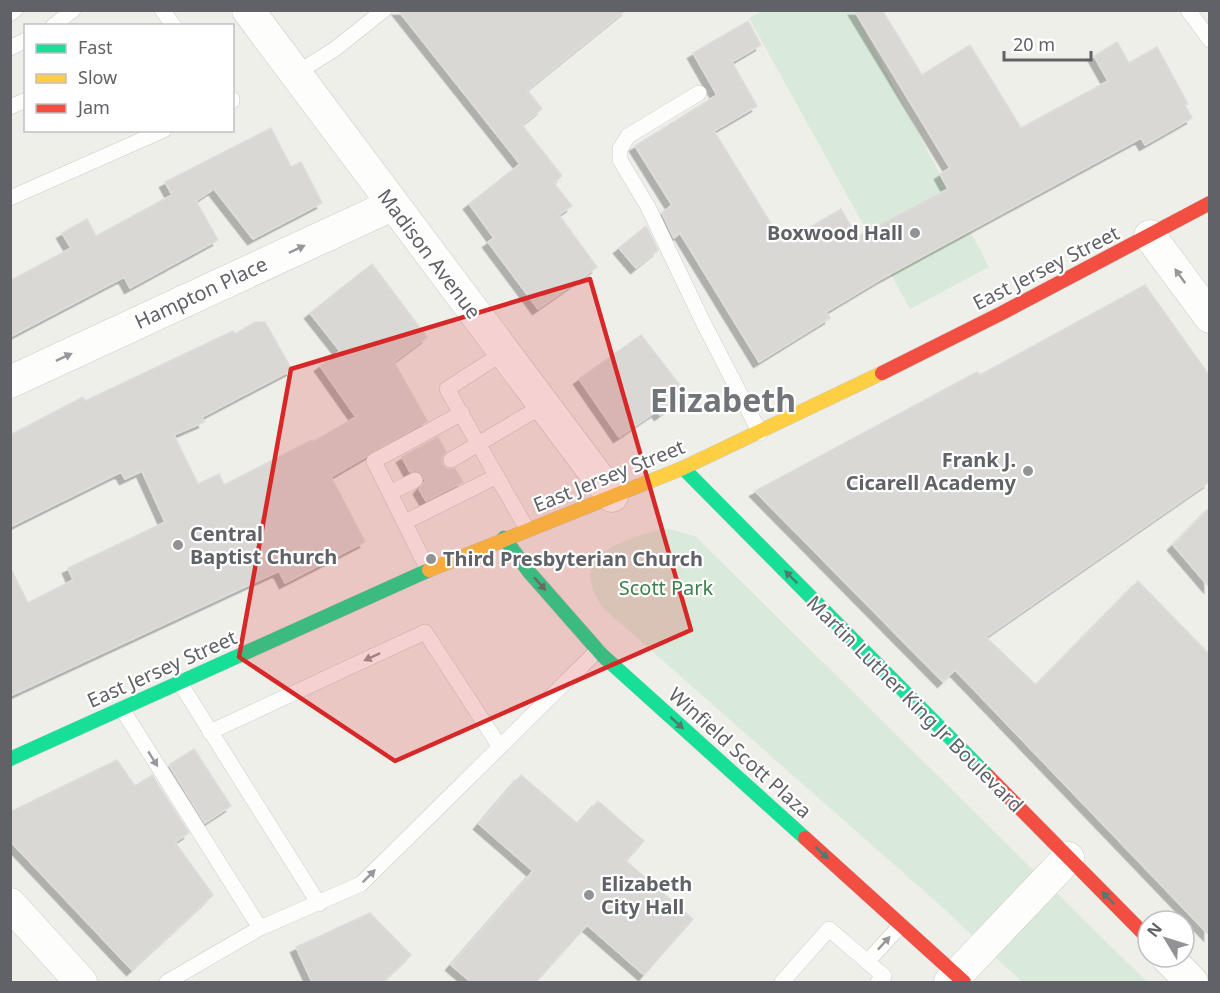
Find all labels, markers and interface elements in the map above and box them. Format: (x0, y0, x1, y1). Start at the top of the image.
legend (24, 24, 234, 132)
scale bar (1004, 24, 1091, 62)
text: 20 m (1013, 32, 1055, 56)
text: Fast (78, 35, 113, 59)
text: Slow (78, 65, 117, 89)
text: Jam (76, 95, 110, 119)
street label: Madison Avenue (372, 183, 487, 324)
place label: Boxwood Hall (767, 219, 903, 246)
street label: East Jersey Street (968, 219, 1124, 316)
marker: Boxwood Hall (908, 226, 922, 240)
one-way arrow (289, 244, 306, 253)
street label: Hampton Place (130, 250, 271, 335)
one-way arrow (1174, 269, 1186, 285)
one-way arrow (55, 353, 72, 362)
district label: Elizabeth (650, 378, 796, 421)
street label: East Jersey Street (529, 433, 689, 518)
place label: Frank J. Cicarell Academy (846, 446, 1017, 496)
marker: Frank J. Cicarell Academy (1021, 464, 1035, 478)
place label: Central Baptist Church (190, 520, 337, 570)
marker: Central Baptist Church (171, 538, 185, 552)
place label: Third Presbyterian Church (443, 545, 703, 572)
marker: Third Presbyterian Church (424, 552, 438, 566)
one-way arrow (784, 571, 798, 585)
park label: Scott Park (619, 574, 714, 601)
one-way arrow (533, 577, 547, 592)
street label: Martin Luther King Jr Boulevard (801, 589, 1030, 818)
street label: East Jersey Street (83, 623, 241, 714)
one-way arrow (363, 652, 380, 661)
street label: Winfield Scott Plaza (663, 681, 818, 824)
one-way arrow (669, 716, 684, 729)
one-way arrow (148, 750, 159, 767)
one-way arrow (814, 846, 829, 859)
one-way arrow (362, 869, 376, 883)
place label: Elizabeth City Hall (601, 870, 692, 920)
marker: Elizabeth City Hall (582, 888, 596, 902)
one-way arrow (1101, 892, 1115, 906)
north arrow (1136, 909, 1196, 969)
text: N (1142, 918, 1167, 942)
one-way arrow (877, 936, 891, 951)

